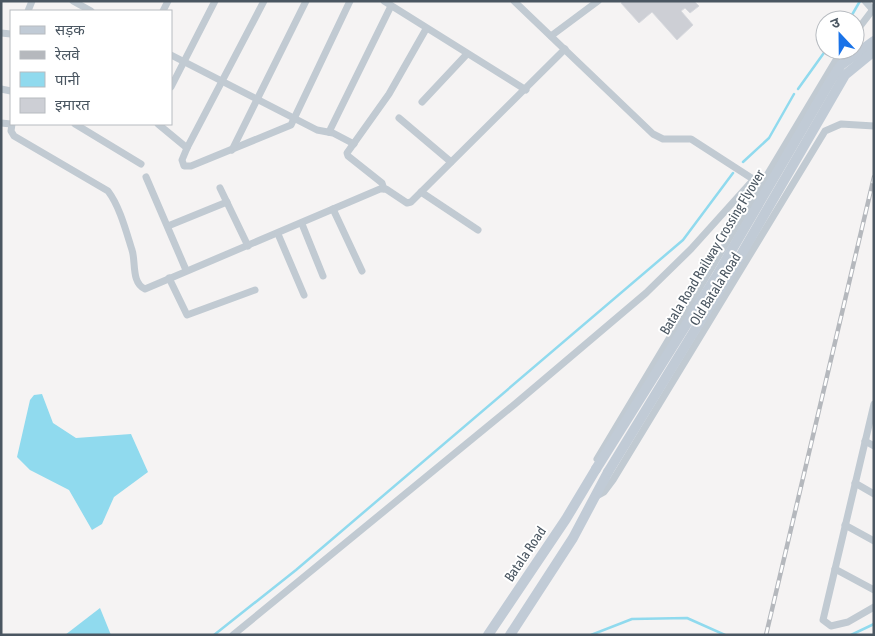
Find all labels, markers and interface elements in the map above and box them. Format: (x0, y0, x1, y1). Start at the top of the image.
legend (10, 10, 172, 125)
north arrow (815, 10, 865, 60)
text: उ (828, 14, 843, 32)
text: सड़क (55, 21, 85, 38)
text: रेलवे (54, 46, 80, 63)
text: पानी (55, 71, 81, 88)
text: इमारत (55, 96, 90, 113)
street label: Batala Road Railway Crossing Flyover (656, 166, 768, 337)
street label: Old Batala Road (686, 250, 744, 328)
street label: Batala Road (501, 524, 549, 584)

